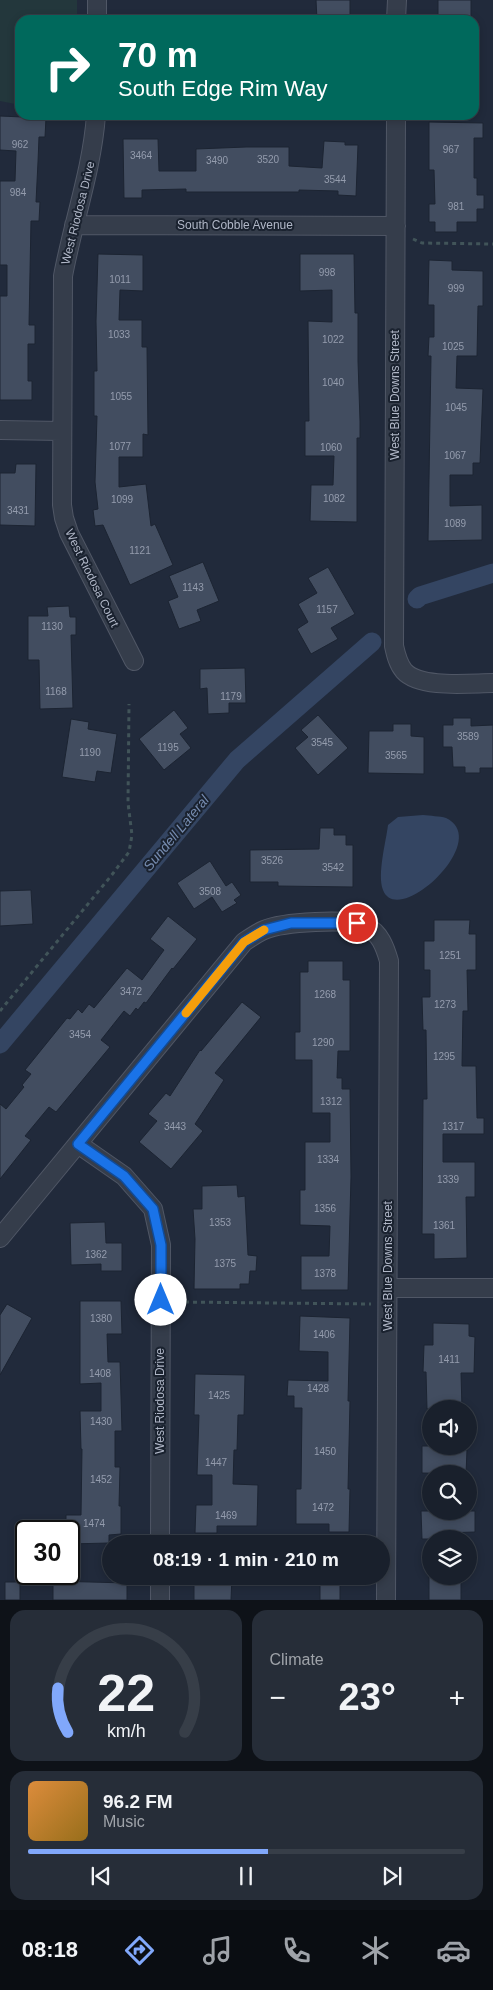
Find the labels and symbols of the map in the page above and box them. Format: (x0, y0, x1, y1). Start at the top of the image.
house number: 962 (12, 139, 29, 150)
house number: 967 (443, 144, 460, 155)
house number: 3464 (130, 150, 153, 161)
house number: 3520 (257, 154, 280, 165)
house number: 3490 (206, 155, 229, 166)
street label: West Riodosa Drive (58, 160, 98, 266)
house number: 3544 (324, 174, 347, 185)
house number: 984 (10, 187, 27, 198)
house number: 981 (448, 201, 465, 212)
street label: South Cobble Avenue (177, 218, 293, 232)
house number: 998 (319, 267, 336, 278)
house number: 1011 (109, 274, 131, 285)
house number: 999 (448, 283, 465, 294)
house number: 1033 (108, 329, 131, 340)
street label: West Blue Downs Street (388, 329, 402, 460)
house number: 1022 (322, 334, 345, 345)
house number: 1025 (442, 341, 465, 352)
house number: 1040 (322, 377, 345, 388)
house number: 1055 (110, 391, 133, 402)
house number: 1045 (445, 402, 468, 413)
house number: 1077 (109, 441, 132, 452)
house number: 1060 (320, 442, 343, 453)
house number: 1067 (444, 450, 467, 461)
house number: 1082 (323, 493, 346, 504)
house number: 1099 (111, 494, 134, 505)
house number: 3431 (7, 505, 30, 516)
house number: 1089 (444, 518, 467, 529)
street label: West Riodosa Court (62, 527, 122, 630)
house number: 1121 (129, 545, 151, 556)
house number: 1143 (182, 582, 204, 593)
house number: 1157 (316, 604, 338, 615)
house number: 1130 (41, 621, 63, 632)
house number: 1168 (45, 686, 67, 697)
house number: 1179 (220, 691, 242, 702)
house number: 3589 (457, 731, 480, 742)
house number: 3545 (311, 737, 334, 748)
house number: 1195 (157, 742, 179, 753)
house number: 1190 (79, 747, 101, 758)
house number: 3565 (385, 750, 408, 761)
water label: Sundell Lateral (140, 791, 213, 874)
house number: 3526 (261, 855, 284, 866)
house number: 3542 (322, 862, 345, 873)
house number: 3508 (199, 886, 222, 897)
pin (336, 902, 378, 944)
house number: 1251 (439, 950, 462, 961)
house number: 3472 (120, 986, 143, 997)
house number: 1268 (314, 989, 337, 1000)
house number: 1273 (434, 999, 457, 1010)
house number: 3454 (69, 1029, 92, 1040)
house number: 1290 (312, 1037, 335, 1048)
house number: 1295 (433, 1051, 456, 1062)
house number: 1312 (320, 1096, 343, 1107)
house number: 3443 (164, 1121, 187, 1132)
house number: 1317 (442, 1121, 465, 1132)
house number: 1334 (317, 1154, 340, 1165)
house number: 1339 (437, 1174, 460, 1185)
street label: West Blue Downs Street (381, 1200, 395, 1331)
house number: 1356 (314, 1203, 337, 1214)
house number: 1353 (209, 1217, 232, 1228)
house number: 1361 (433, 1220, 456, 1231)
house number: 1362 (85, 1249, 108, 1260)
house number: 1375 (214, 1258, 237, 1269)
house number: 1378 (314, 1268, 337, 1279)
position arrow (134, 1273, 186, 1325)
house number: 1380 (90, 1313, 113, 1324)
house number: 1406 (313, 1329, 336, 1340)
street label: West Riodosa Drive (153, 1348, 167, 1454)
house number: 1411 (438, 1354, 460, 1365)
house number: 1408 (89, 1368, 112, 1379)
house number: 1428 (307, 1383, 330, 1394)
house number: 1425 (208, 1390, 231, 1401)
house number: 1430 (90, 1416, 113, 1427)
house number: 1450 (314, 1446, 337, 1457)
house number: 1447 (205, 1457, 228, 1468)
house number: 1452 (90, 1474, 113, 1485)
house number: 1472 (312, 1502, 335, 1513)
house number: 1469 (215, 1510, 238, 1521)
house number: 1474 (83, 1518, 106, 1529)
speed limit sign: 30 (15, 1520, 80, 1585)

